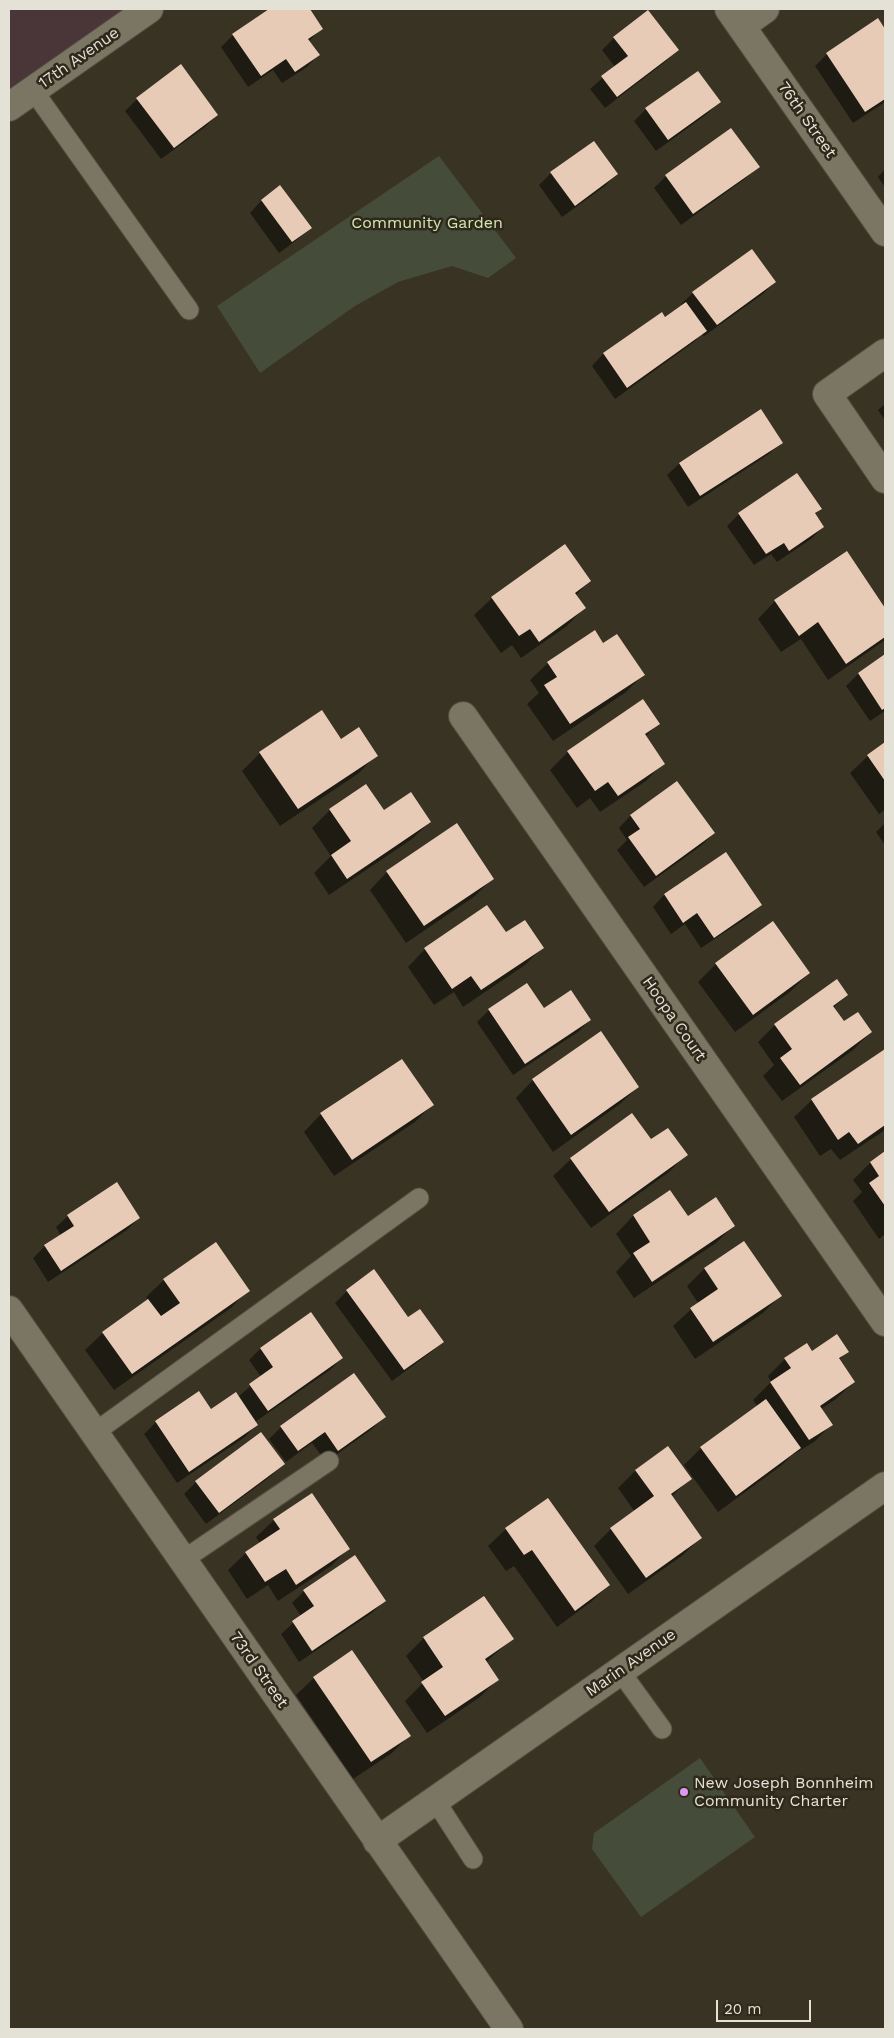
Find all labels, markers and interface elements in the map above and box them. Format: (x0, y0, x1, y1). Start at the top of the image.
street label: 17th Avenue (35, 23, 123, 93)
street label: 76th Street (774, 78, 840, 162)
park label: Community Garden (351, 213, 503, 233)
street label: Hoopa Court (638, 973, 710, 1065)
street label: Marin Avenue (582, 1625, 680, 1701)
street label: 73rd Street (226, 1628, 292, 1712)
place label: New Joseph Bonnheim Community Charter (694, 1773, 874, 1811)
marker: New Joseph Bonnheim Community Charter (678, 1786, 690, 1798)
scale bar (719, 1990, 814, 2022)
text: 20 m (724, 2000, 762, 2018)

